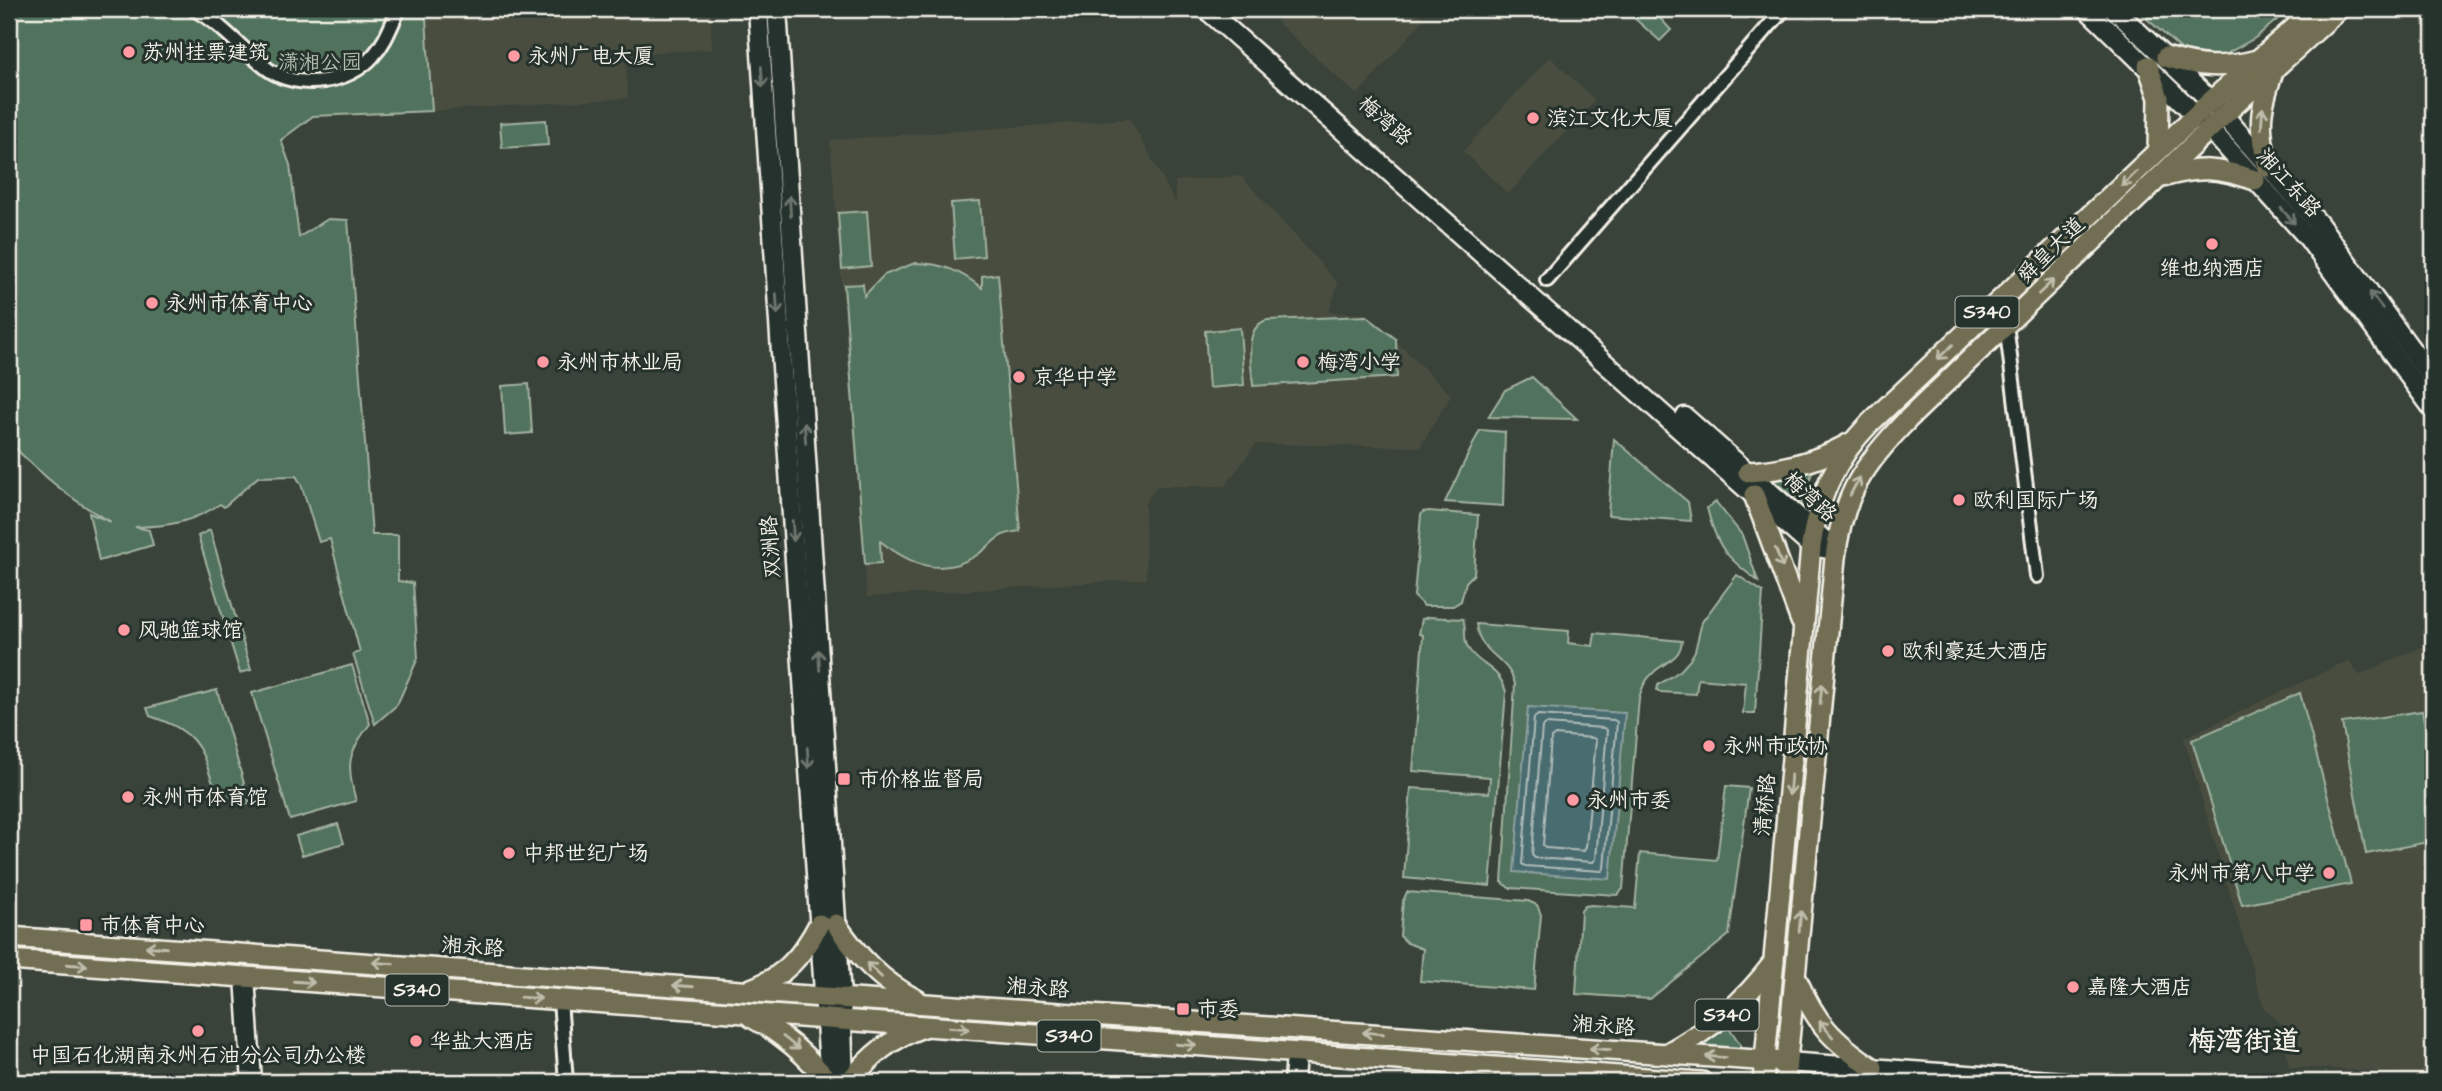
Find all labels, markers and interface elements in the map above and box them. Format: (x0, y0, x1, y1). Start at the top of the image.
place label: 苏州挂票建筑 (143, 38, 269, 67)
place label: 永州广电大厦 (528, 42, 654, 71)
marker: 苏州挂票建筑 (121, 44, 137, 60)
park label: 潇湘公园 (278, 48, 362, 77)
marker: 永州广电大厦 (506, 48, 522, 64)
one-way arrow (756, 65, 769, 88)
street label: 梅湾路 (1352, 89, 1418, 153)
place label: 滨江文化大厦 (1547, 104, 1673, 133)
one-way arrow (2256, 107, 2269, 130)
marker: 滨江文化大厦 (1525, 110, 1541, 126)
street label: 湘江东路 (2250, 142, 2328, 224)
one-way arrow (2120, 171, 2138, 187)
one-way arrow (783, 195, 796, 218)
one-way arrow (2280, 207, 2296, 225)
street label: 舜皇大道 (2011, 210, 2091, 290)
marker: 维也纳酒店 (2204, 236, 2220, 252)
place label: 维也纳酒店 (2160, 254, 2265, 283)
one-way arrow (2037, 278, 2054, 295)
place label: 永州市体育中心 (166, 289, 313, 318)
one-way arrow (2369, 291, 2384, 310)
one-way arrow (771, 292, 784, 315)
marker: 永州市体育中心 (144, 295, 160, 311)
road number: S340 (1955, 296, 2018, 328)
one-way arrow (1937, 343, 1954, 360)
place label: 永州市林业局 (557, 348, 683, 377)
place label: 梅湾小学 (1317, 348, 1401, 377)
marker: 永州市林业局 (535, 354, 551, 370)
marker: 梅湾小学 (1295, 354, 1311, 370)
place label: 京华中学 (1033, 363, 1117, 392)
marker: 京华中学 (1011, 369, 1027, 385)
one-way arrow (798, 422, 811, 445)
street label: 梅湾路 (1777, 465, 1843, 529)
one-way arrow (1848, 476, 1862, 496)
place label: 欧利国际广场 (1973, 486, 2099, 515)
marker: 欧利国际广场 (1951, 492, 1967, 508)
street label: 双洲路 (754, 515, 788, 579)
one-way arrow (786, 519, 799, 542)
one-way arrow (1773, 547, 1786, 568)
place label: 风驰篮球馆 (138, 616, 243, 645)
marker: 风驰篮球馆 (116, 622, 132, 638)
place label: 欧利豪廷大酒店 (1902, 637, 2049, 666)
marker: 欧利豪廷大酒店 (1880, 643, 1896, 659)
one-way arrow (812, 649, 825, 672)
one-way arrow (1815, 683, 1828, 706)
place label: 永州市政协 (1723, 732, 1828, 761)
marker: 永州市政协 (1701, 738, 1717, 754)
one-way arrow (802, 746, 815, 769)
place label: 市价格监督局 (858, 765, 984, 794)
marker: 市价格监督局 (836, 771, 852, 787)
street label: 清桥路 (1748, 772, 1782, 838)
one-way arrow (1783, 773, 1796, 796)
place label: 永州市体育馆 (142, 783, 268, 812)
place label: 永州市委 (1587, 786, 1671, 815)
marker: 永州市体育馆 (120, 789, 136, 805)
marker: 永州市委 (1565, 792, 1581, 808)
place label: 中邦世纪广场 (523, 839, 649, 868)
marker: 中邦世纪广场 (501, 845, 517, 861)
place label: 永州市第八中学 (2168, 859, 2315, 888)
marker: 永州市第八中学 (2321, 865, 2337, 881)
one-way arrow (1794, 910, 1807, 932)
place label: 市体育中心 (100, 911, 205, 940)
marker: 市体育中心 (78, 917, 94, 933)
street label: 湘永路 (441, 930, 505, 964)
one-way arrow (145, 940, 168, 953)
one-way arrow (372, 956, 395, 969)
one-way arrow (65, 959, 88, 972)
one-way arrow (866, 962, 883, 979)
street label: 湘永路 (1006, 971, 1070, 1005)
place label: 嘉隆大酒店 (2087, 973, 2192, 1002)
road number: S340 (386, 974, 448, 1006)
one-way arrow (292, 976, 314, 989)
one-way arrow (672, 979, 695, 992)
marker: 嘉隆大酒店 (2065, 979, 2081, 995)
one-way arrow (519, 992, 541, 1005)
place label: 市委 (1197, 995, 1239, 1024)
road number: S340 (1696, 1000, 1758, 1030)
marker: 市委 (1175, 1001, 1191, 1017)
street label: 湘永路 (1572, 1009, 1636, 1043)
road number: S340 (1038, 1020, 1100, 1052)
one-way arrow (1818, 1020, 1834, 1038)
one-way arrow (948, 1022, 970, 1035)
district label: 梅湾街道 (2188, 1022, 2300, 1061)
marker: 中国石化湖南永州石油分公司办公楼 (190, 1023, 206, 1039)
one-way arrow (1362, 1026, 1385, 1039)
place label: 华盐大酒店 (430, 1027, 535, 1056)
marker: 华盐大酒店 (408, 1033, 424, 1049)
one-way arrow (781, 1035, 799, 1051)
one-way arrow (1174, 1039, 1197, 1052)
place label: 中国石化湖南永州石油分公司办公楼 (30, 1041, 366, 1070)
one-way arrow (1589, 1042, 1612, 1055)
one-way arrow (1705, 1050, 1728, 1063)

